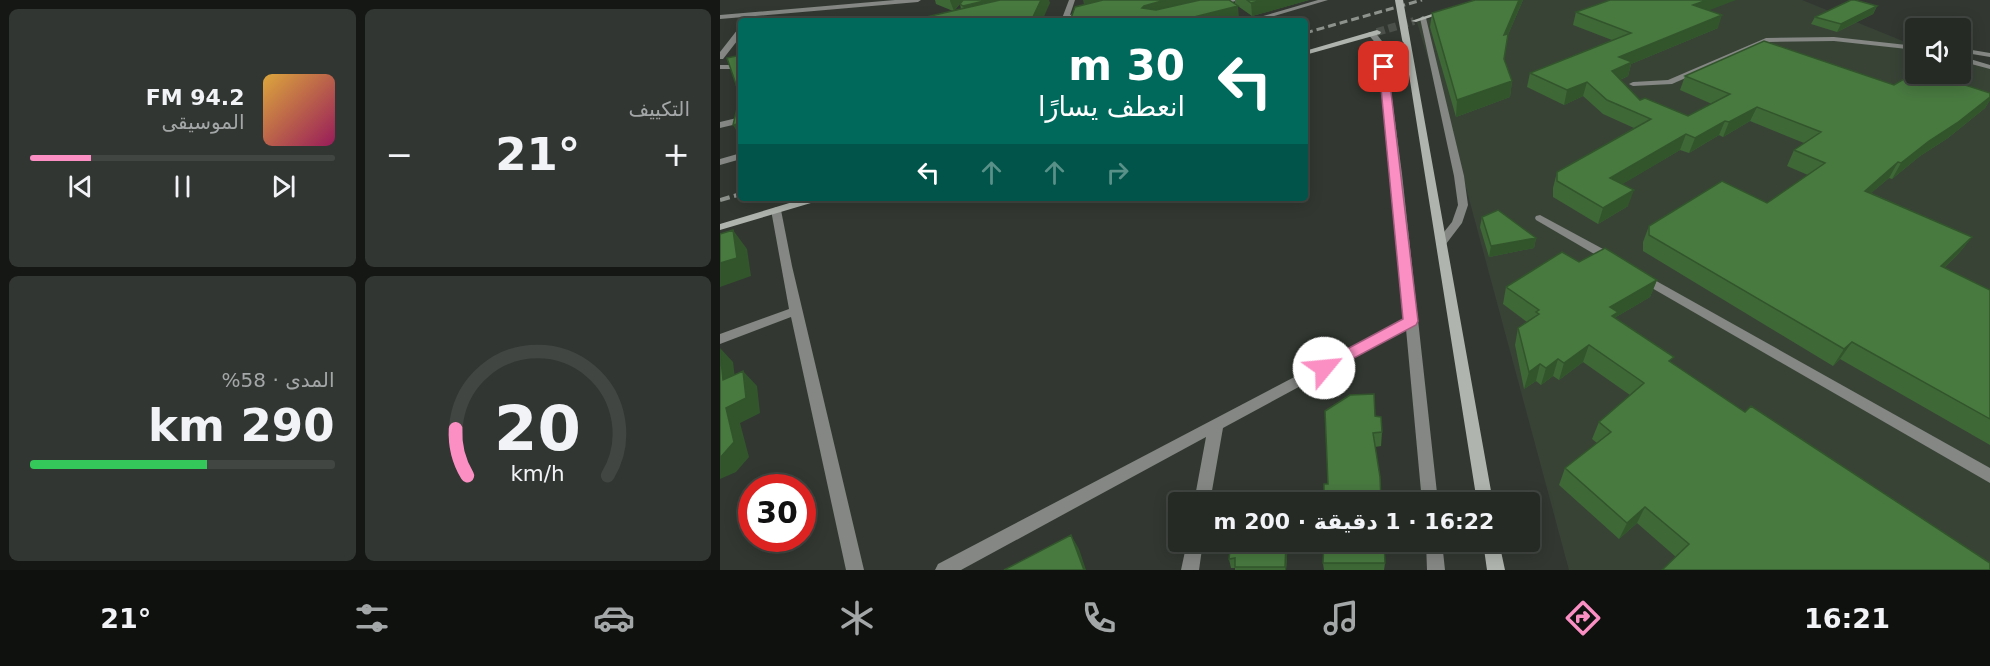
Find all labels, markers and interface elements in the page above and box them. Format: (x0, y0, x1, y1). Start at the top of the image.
map controls (1905, 18, 1971, 84)
button: sound (1905, 18, 1971, 84)
text: 30 m (1068, 41, 1185, 90)
pin (1358, 41, 1409, 92)
icon: left (1206, 42, 1284, 120)
icon: arrive (1367, 50, 1400, 83)
text: 94.2 FM (146, 85, 245, 110)
text: انعطف يسارًا (1038, 91, 1185, 122)
text: التكييف (628, 97, 690, 121)
text: الموسيقى (161, 110, 245, 134)
text: 21° (495, 128, 580, 181)
text: − (386, 135, 413, 174)
text: + (662, 135, 690, 174)
icon: left (912, 156, 945, 189)
icon: ahead (975, 156, 1008, 189)
icon: ahead (1038, 156, 1071, 189)
icon: right (1101, 156, 1134, 189)
icon: previous (64, 170, 97, 203)
icon: pause (166, 170, 199, 203)
icon: next (267, 170, 300, 203)
position arrow (1292, 336, 1356, 400)
text: المدى · 58% (222, 368, 335, 392)
text: 20 (494, 392, 581, 465)
text: 290 km (148, 399, 335, 452)
text: km/h (511, 461, 565, 486)
speed limit sign: 30 (738, 474, 816, 552)
text: 16:22 · 1 دقيقة · 200 m (1214, 509, 1494, 534)
icon: filters (351, 597, 393, 639)
icon: car (593, 597, 635, 639)
icon: climate (836, 597, 878, 639)
icon: phone (1078, 597, 1120, 639)
icon: music (1320, 597, 1362, 639)
icon: directions (1562, 597, 1604, 639)
text: 21° (100, 603, 151, 634)
text: 16:21 (1804, 603, 1890, 634)

